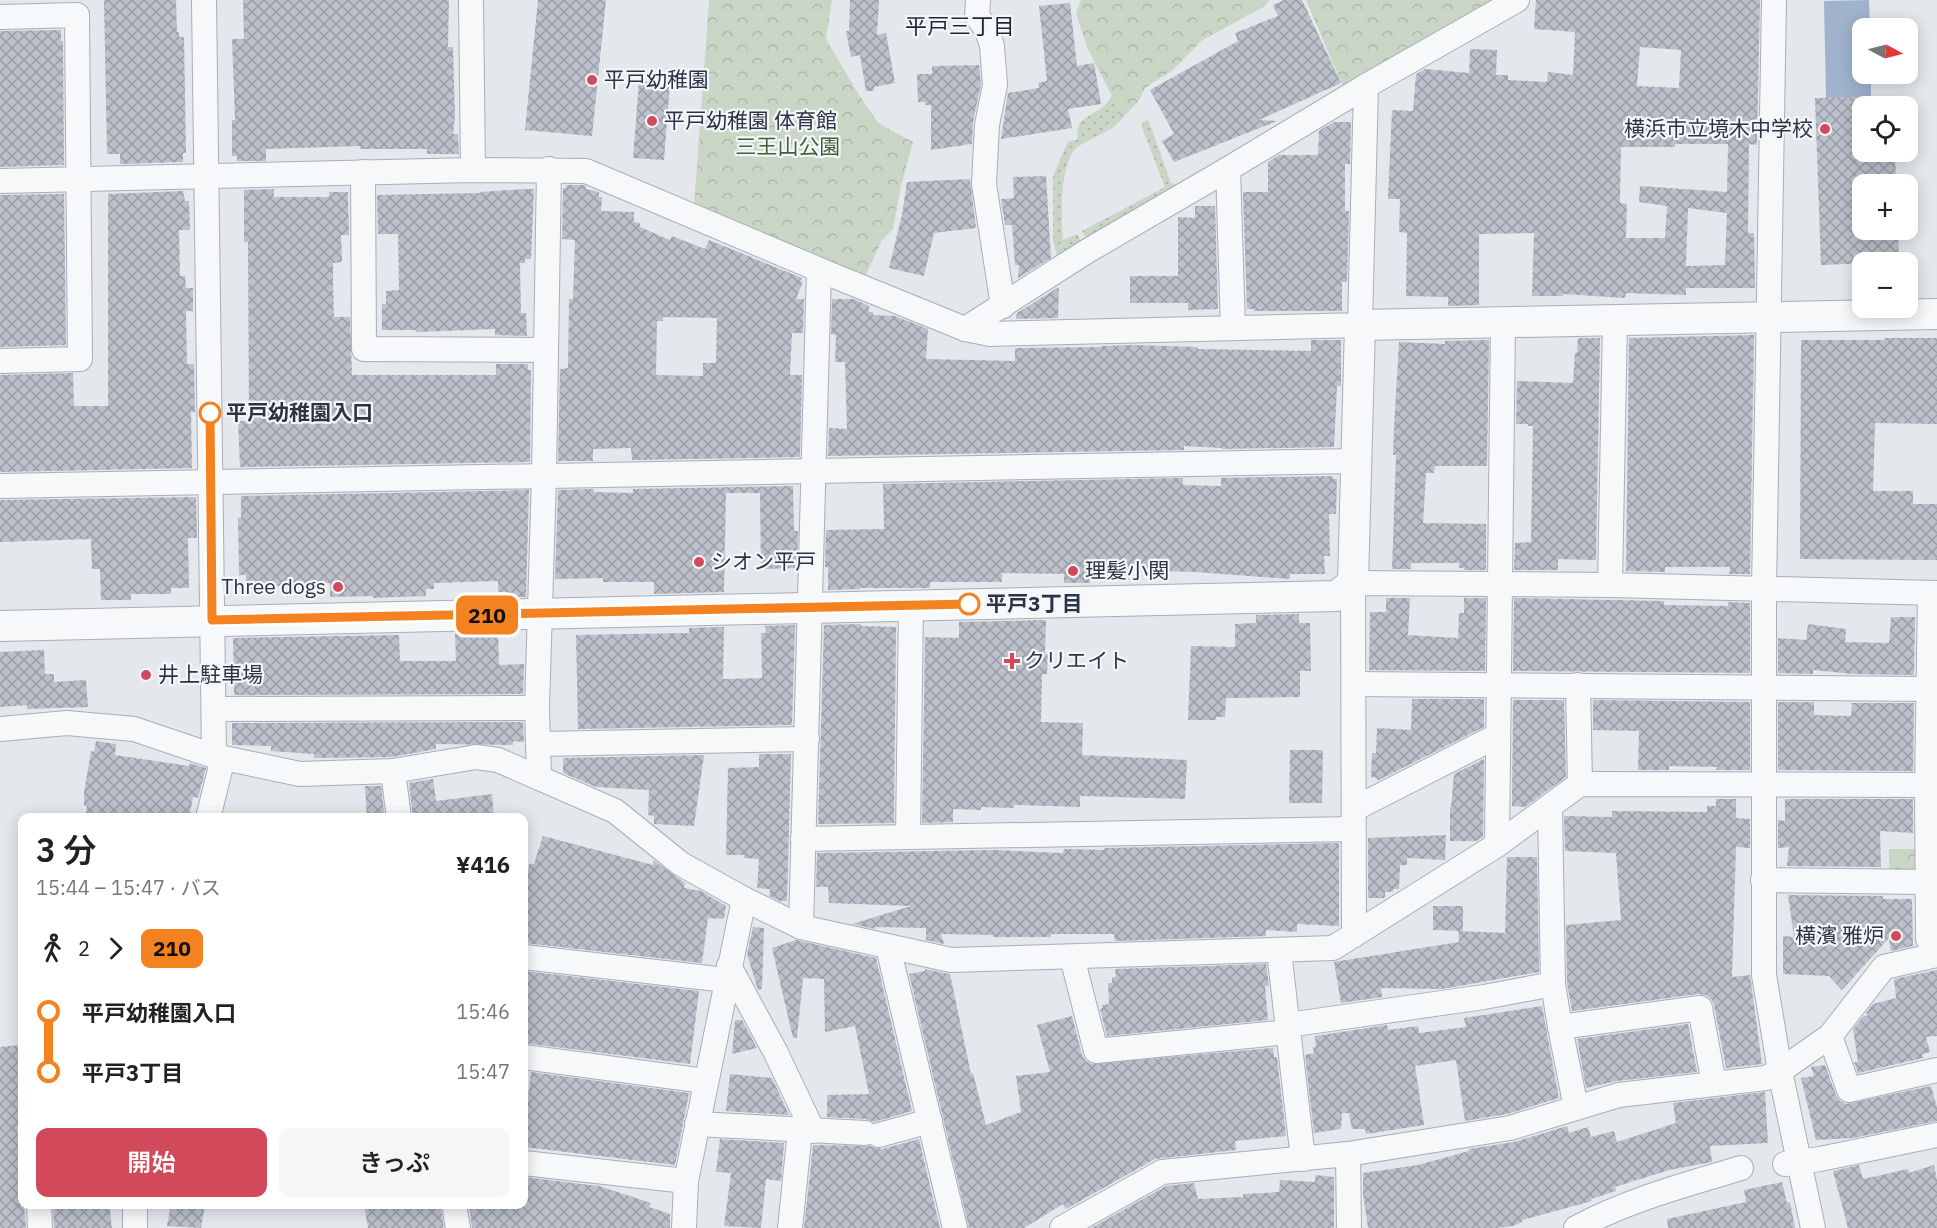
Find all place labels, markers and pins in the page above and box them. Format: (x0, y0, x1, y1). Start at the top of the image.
place label: 平戸幼稚園 (604, 65, 709, 93)
marker: 平戸幼稚園 (585, 73, 599, 87)
place label: 平戸幼稚園 体育館 (664, 106, 837, 134)
marker: 平戸幼稚園 体育館 (645, 114, 659, 128)
place label: 横浜市立境木中学校 (1624, 114, 1813, 142)
marker: 横浜市立境木中学校 (1818, 122, 1832, 136)
place label: 平戸幼稚園入口 (226, 398, 373, 426)
marker: 平戸幼稚園入口 (199, 402, 221, 424)
place label: シオン平戸 (711, 547, 816, 575)
marker: シオン平戸 (692, 555, 706, 569)
place label: 理髪小関 (1085, 556, 1169, 584)
marker: 理髪小関 (1066, 564, 1080, 578)
place label: Three dogs (221, 572, 326, 600)
marker: Three dogs (331, 580, 345, 594)
place label: 平戸3丁目 (986, 589, 1083, 617)
marker: 平戸3丁目 (958, 593, 980, 615)
place label: クリエイト (1024, 646, 1129, 674)
marker: クリエイト (1005, 654, 1019, 668)
place label: 井上駐車場 (158, 660, 263, 688)
marker: 井上駐車場 (139, 668, 153, 682)
place label: 横濱 雅炉 (1795, 921, 1884, 949)
marker: 横濱 雅炉 (1889, 929, 1903, 943)

